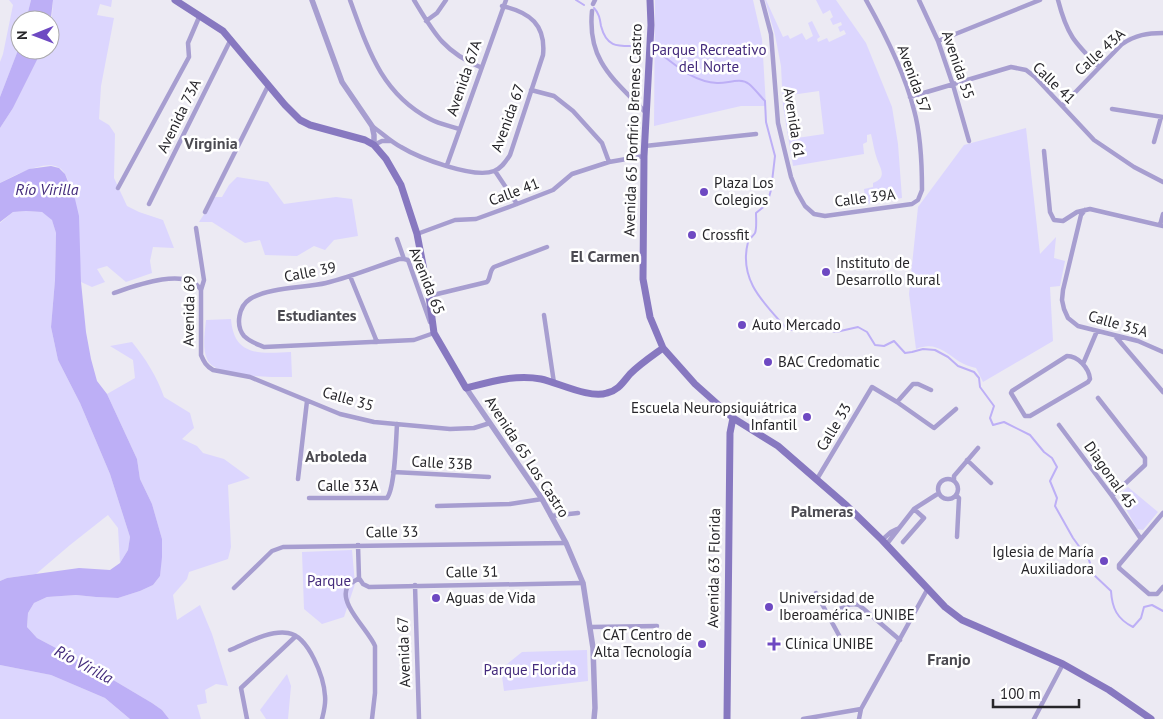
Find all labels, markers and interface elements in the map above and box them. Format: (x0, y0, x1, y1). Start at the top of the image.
north arrow (10, 10, 60, 60)
street label: Avenida 65 Porfirio Brenes Castro (619, 23, 646, 237)
street label: Calle 43A (1071, 24, 1129, 79)
street label: Avenida 55 (938, 28, 979, 102)
text: N (13, 30, 31, 40)
street label: Avenida 67A (442, 37, 485, 118)
park label: Parque Recreativo del Norte (652, 40, 766, 76)
street label: Avenida 57 (893, 42, 936, 115)
street label: Calle 41 (1029, 58, 1080, 108)
street label: Avenida 73A (153, 76, 205, 156)
street label: Avenida 67 (486, 81, 529, 154)
street label: Avenida 61 (780, 86, 809, 159)
district label: Virginia (183, 133, 238, 153)
street label: Calle 41 (486, 173, 542, 210)
place label: Plaza Los Colegios (714, 173, 774, 209)
water label: Río Virilla (15, 179, 79, 199)
street label: Calle 39A (833, 184, 897, 211)
marker: Plaza Los Colegios (698, 186, 710, 198)
place label: Crossfit (702, 225, 749, 244)
marker: Crossfit (686, 229, 698, 241)
street label: Avenida 65 (405, 244, 450, 317)
district label: El Carmen (571, 246, 639, 266)
place label: Instituto de Desarrollo Rural (836, 253, 941, 289)
street label: Calle 39 (282, 257, 337, 286)
marker: Instituto de Desarrollo Rural (820, 266, 832, 278)
street label: Avenida 69 (178, 275, 199, 347)
district label: Estudiantes (277, 305, 357, 325)
street label: Calle 35A (1086, 306, 1150, 341)
place label: Auto Mercado (752, 315, 841, 334)
marker: Auto Mercado (736, 319, 748, 331)
place label: BAC Credomatic (778, 352, 880, 371)
marker: BAC Credomatic (762, 356, 774, 368)
street label: Calle 35 (320, 382, 376, 415)
street label: Avenida 65 Los Castro (481, 393, 574, 521)
place label: Escuela Neuropsiquiátrica Infantil (631, 398, 798, 434)
street label: Calle 33 (812, 399, 855, 454)
marker: Escuela Neuropsiquiátrica Infantil (801, 411, 813, 423)
street label: Diagonal 45 (1080, 437, 1140, 512)
district label: Arboleda (305, 446, 367, 466)
street label: Calle 33B (411, 451, 473, 474)
street label: Calle 33A (317, 476, 379, 495)
district label: Palmeras (791, 501, 854, 521)
street label: Avenida 63 Florida (703, 508, 724, 628)
street label: Calle 33 (366, 522, 418, 541)
place label: Iglesia de María Auxiliadora (992, 542, 1094, 578)
marker: Iglesia de María Auxiliadora (1098, 555, 1110, 567)
street label: Calle 31 (446, 562, 498, 581)
park label: Parque (307, 571, 351, 590)
place label: Aguas de Vida (446, 588, 536, 607)
place label: Universidad de Iberoamérica - UNIBE (779, 588, 915, 624)
marker: Aguas de Vida (430, 592, 442, 604)
marker: Universidad de Iberoamérica - UNIBE (763, 601, 775, 613)
street label: Avenida 67 (393, 616, 414, 688)
place label: CAT Centro de Alta Tecnología (594, 625, 692, 661)
place label: Clínica UNIBE (785, 634, 873, 653)
marker: Clínica UNIBE (767, 637, 781, 651)
marker: CAT Centro de Alta Tecnología (696, 638, 708, 650)
water label: Río Virilla (51, 640, 117, 688)
district label: Franjo (927, 649, 971, 669)
park label: Parque Florida (484, 660, 576, 679)
scale bar (993, 676, 1079, 708)
text: 100 m (1000, 684, 1041, 703)

